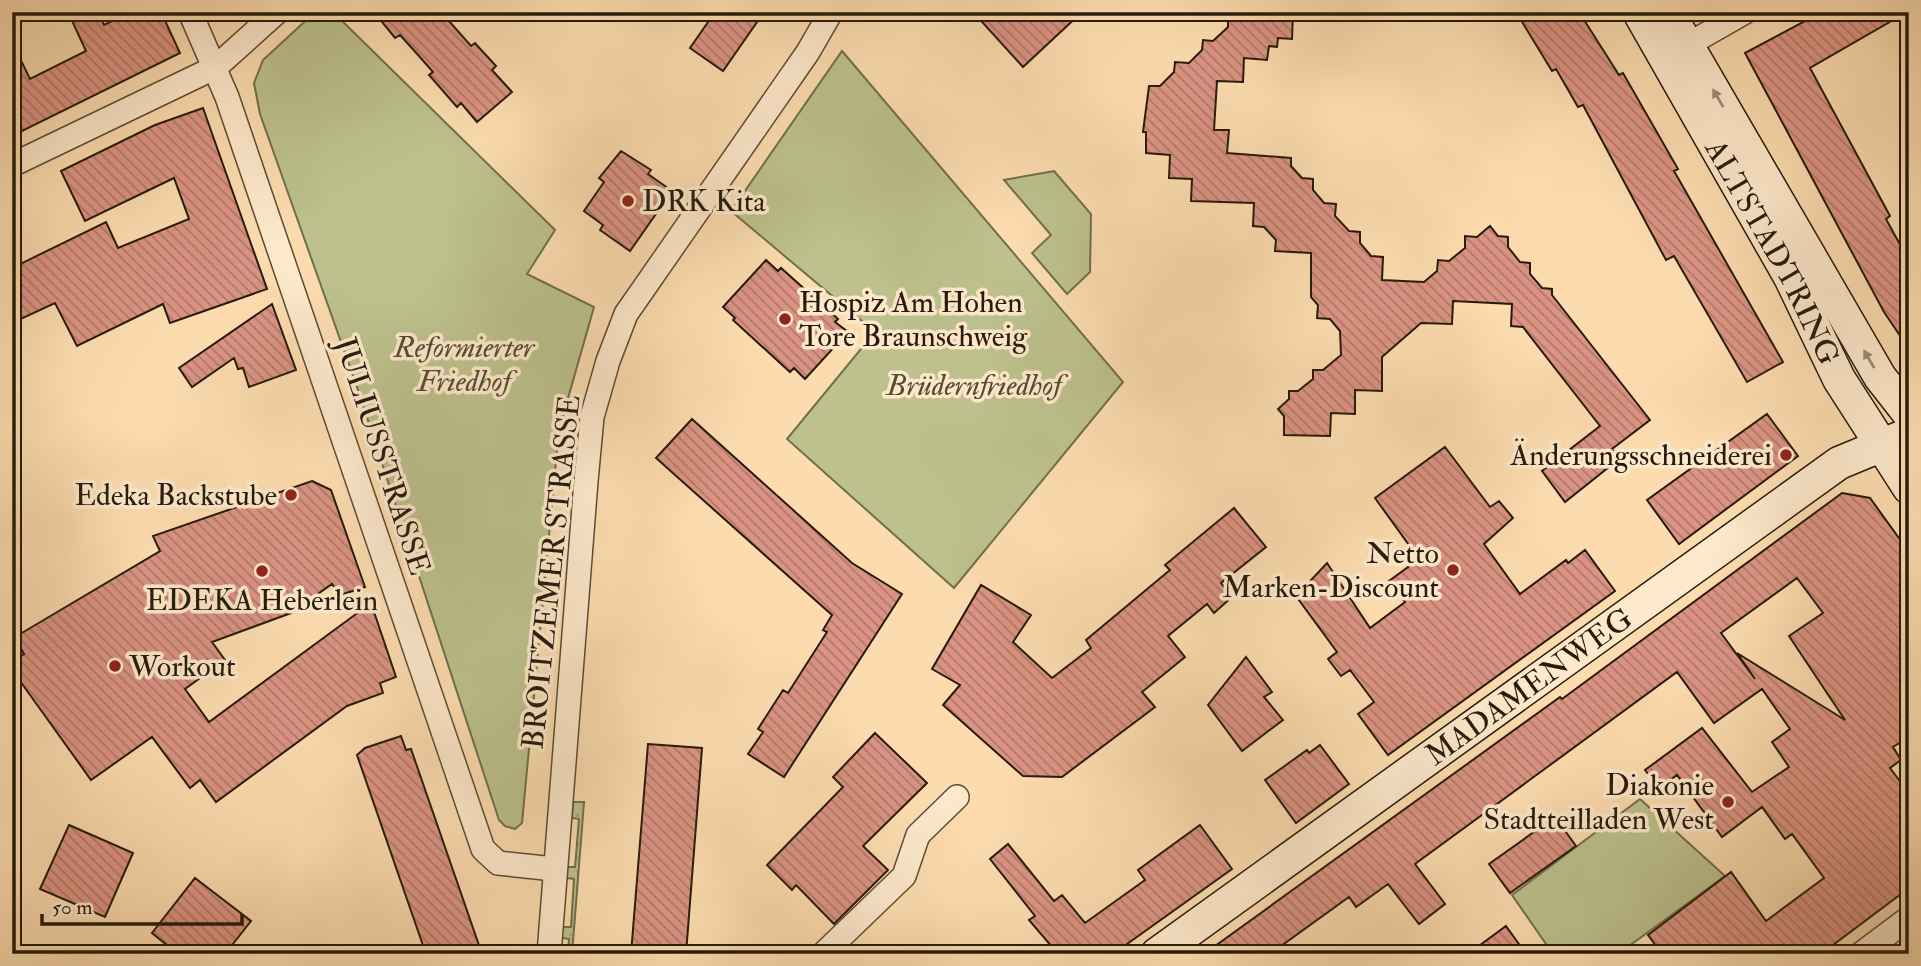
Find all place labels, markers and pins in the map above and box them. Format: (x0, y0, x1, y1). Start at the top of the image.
place label: DRK Kita (642, 183, 766, 220)
marker: DRK Kita (620, 193, 636, 209)
place label: Hospiz Am Hohen Tore Braunschweig (799, 284, 1028, 355)
marker: Hospiz Am Hohen Tore Braunschweig (777, 311, 793, 327)
place label: Änderungsschneiderei (1509, 437, 1772, 474)
marker: Änderungsschneiderei (1778, 447, 1794, 463)
place label: Edeka Backstube (74, 477, 277, 514)
marker: Edeka Backstube (283, 487, 299, 503)
place label: Netto Marken-Discount (1222, 535, 1439, 606)
marker: Netto Marken-Discount (1445, 562, 1461, 578)
marker: EDEKA Heberlein (254, 563, 270, 579)
place label: EDEKA Heberlein (146, 582, 378, 619)
place label: Workout (128, 648, 236, 685)
marker: Workout (107, 658, 123, 674)
place label: Diakonie Stadtteilladen West (1483, 767, 1714, 838)
marker: Diakonie Stadtteilladen West (1720, 794, 1736, 810)

